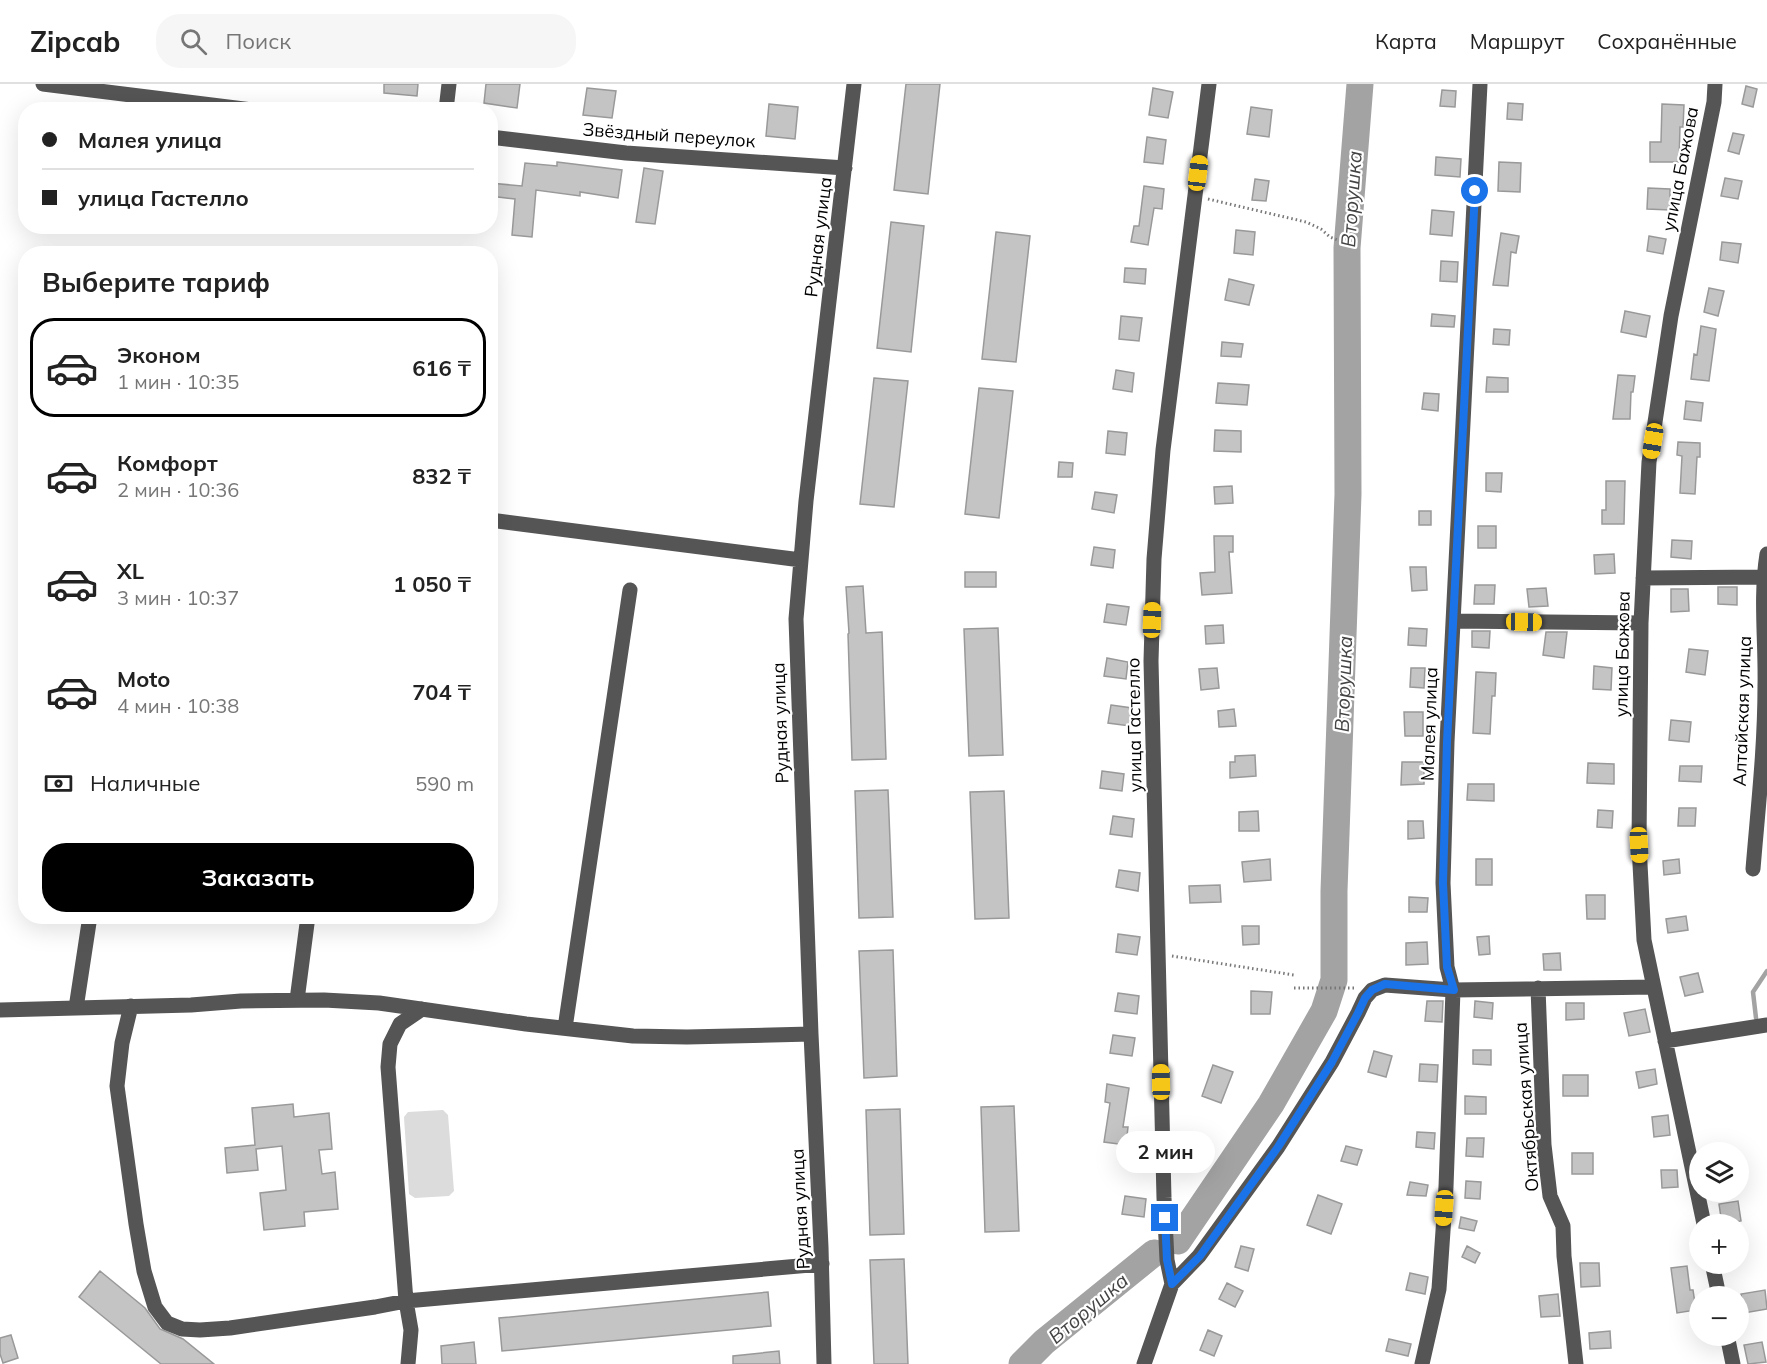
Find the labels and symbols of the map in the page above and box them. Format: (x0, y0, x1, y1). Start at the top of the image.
street label: улица Бажова (1657, 105, 1703, 233)
street label: Звёздный переулок (582, 117, 756, 153)
water label: Вторушка (1335, 150, 1367, 248)
car (1187, 154, 1209, 192)
street label: Рудная улица (799, 176, 837, 298)
route start (1461, 177, 1488, 204)
car (1641, 422, 1665, 460)
street label: улица Бажова (1609, 591, 1635, 717)
car (1142, 602, 1162, 638)
car (1506, 613, 1542, 631)
water label: Вторушка (1329, 635, 1357, 733)
street label: Алтайская улица (1728, 635, 1756, 787)
street label: улица Гастелло (1121, 658, 1147, 792)
street label: Рудная улица (766, 662, 794, 784)
street label: Малея улица (1416, 667, 1442, 781)
car (1629, 827, 1649, 863)
street label: Октябрьская улица (1509, 1022, 1543, 1192)
car (1152, 1064, 1170, 1100)
callout: 2 мин (1116, 1131, 1214, 1173)
street label: Рудная улица (785, 1148, 815, 1270)
car (1434, 1189, 1454, 1227)
route end (1151, 1204, 1178, 1231)
water label: Вторушка (1043, 1267, 1133, 1349)

